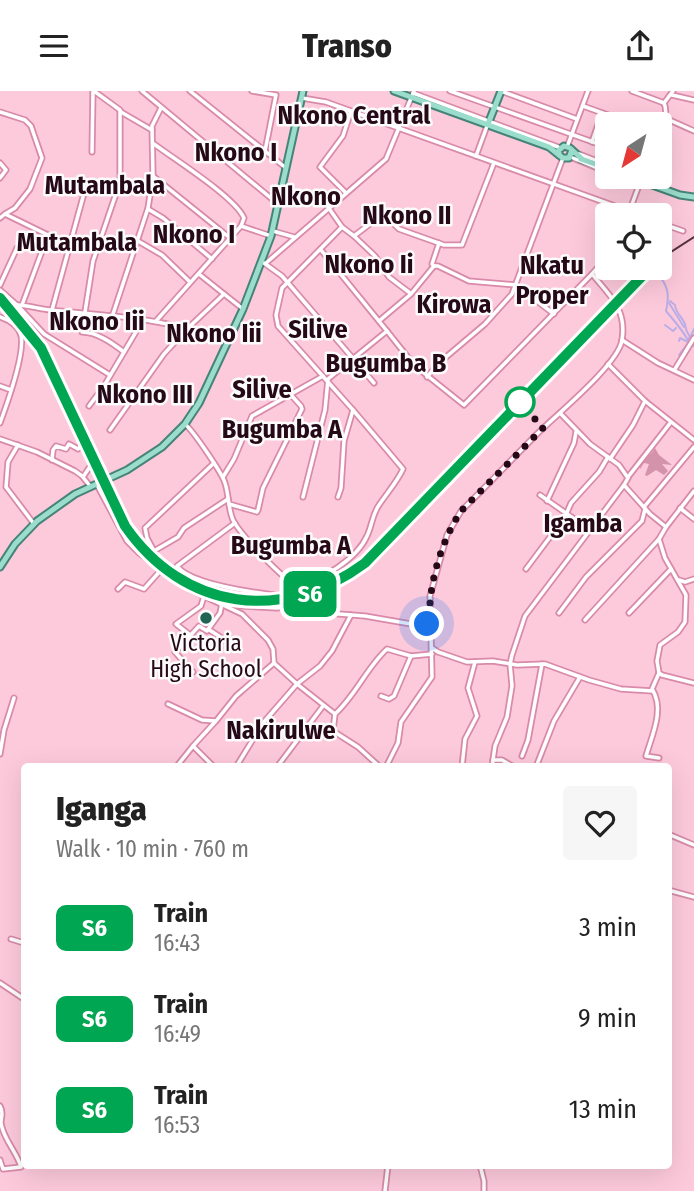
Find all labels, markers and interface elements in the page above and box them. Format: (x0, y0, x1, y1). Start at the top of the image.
icon: menu (35, 27, 73, 65)
text: Transo (302, 27, 392, 65)
icon: share (621, 27, 659, 65)
district label: Nkono Central (278, 100, 431, 131)
north arrow (595, 112, 672, 189)
map controls (595, 112, 672, 280)
district label: Nkono I (195, 137, 277, 168)
district label: Mutambala (45, 170, 165, 201)
district label: Nkono (271, 181, 341, 212)
district label: Nkono II (362, 200, 452, 231)
button: locate (595, 203, 672, 280)
district label: Nkono I (153, 219, 235, 250)
district label: Mutambala (17, 227, 137, 258)
district label: Nkono Ii (325, 249, 414, 280)
district label: Nkatu Proper (515, 250, 589, 311)
district label: Kirowa (417, 289, 492, 320)
district label: Nkono Iii (49, 306, 145, 337)
district label: Silive (288, 314, 348, 345)
district label: Nkono Iii (166, 318, 262, 349)
district label: Bugumba B (326, 348, 447, 379)
district label: Silive (232, 374, 292, 405)
district label: Nkono III (97, 379, 193, 410)
unlabelled marker (505, 387, 535, 417)
district label: Bugumba A (222, 414, 343, 445)
district label: Igamba (544, 508, 623, 539)
district label: Bugumba A (231, 530, 352, 561)
line badge: S6 (278, 571, 342, 617)
text: S6 (297, 580, 323, 608)
your location (409, 606, 444, 641)
marker: Victoria High School (198, 610, 214, 626)
place label: Victoria High School (150, 629, 262, 683)
district label: Nakirulwe (226, 715, 336, 746)
button: heart (563, 786, 637, 860)
text: Iganga (56, 789, 147, 829)
text: Walk · 10 min · 760 m (56, 835, 249, 863)
text: Train (154, 898, 208, 929)
text: 3 min (579, 912, 637, 943)
text: S6 (82, 914, 107, 942)
text: 16:43 (154, 929, 200, 957)
text: Train (154, 989, 208, 1020)
text: 9 min (578, 1003, 637, 1034)
text: S6 (82, 1005, 107, 1033)
text: 16:49 (154, 1020, 201, 1048)
text: Train (154, 1080, 208, 1111)
text: 13 min (569, 1094, 637, 1125)
text: S6 (82, 1096, 107, 1124)
text: 16:53 (154, 1111, 200, 1139)

